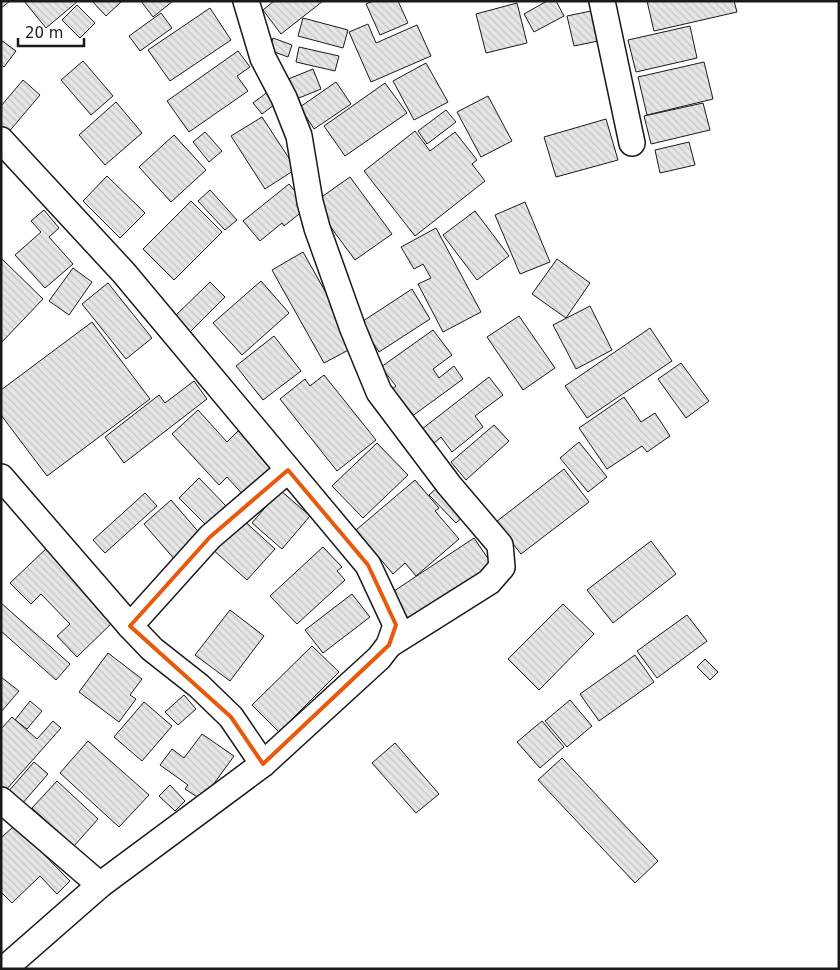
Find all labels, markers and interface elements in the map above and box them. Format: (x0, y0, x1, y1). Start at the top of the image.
scale bar (18, 15, 84, 47)
text: 20 m (25, 24, 63, 42)

